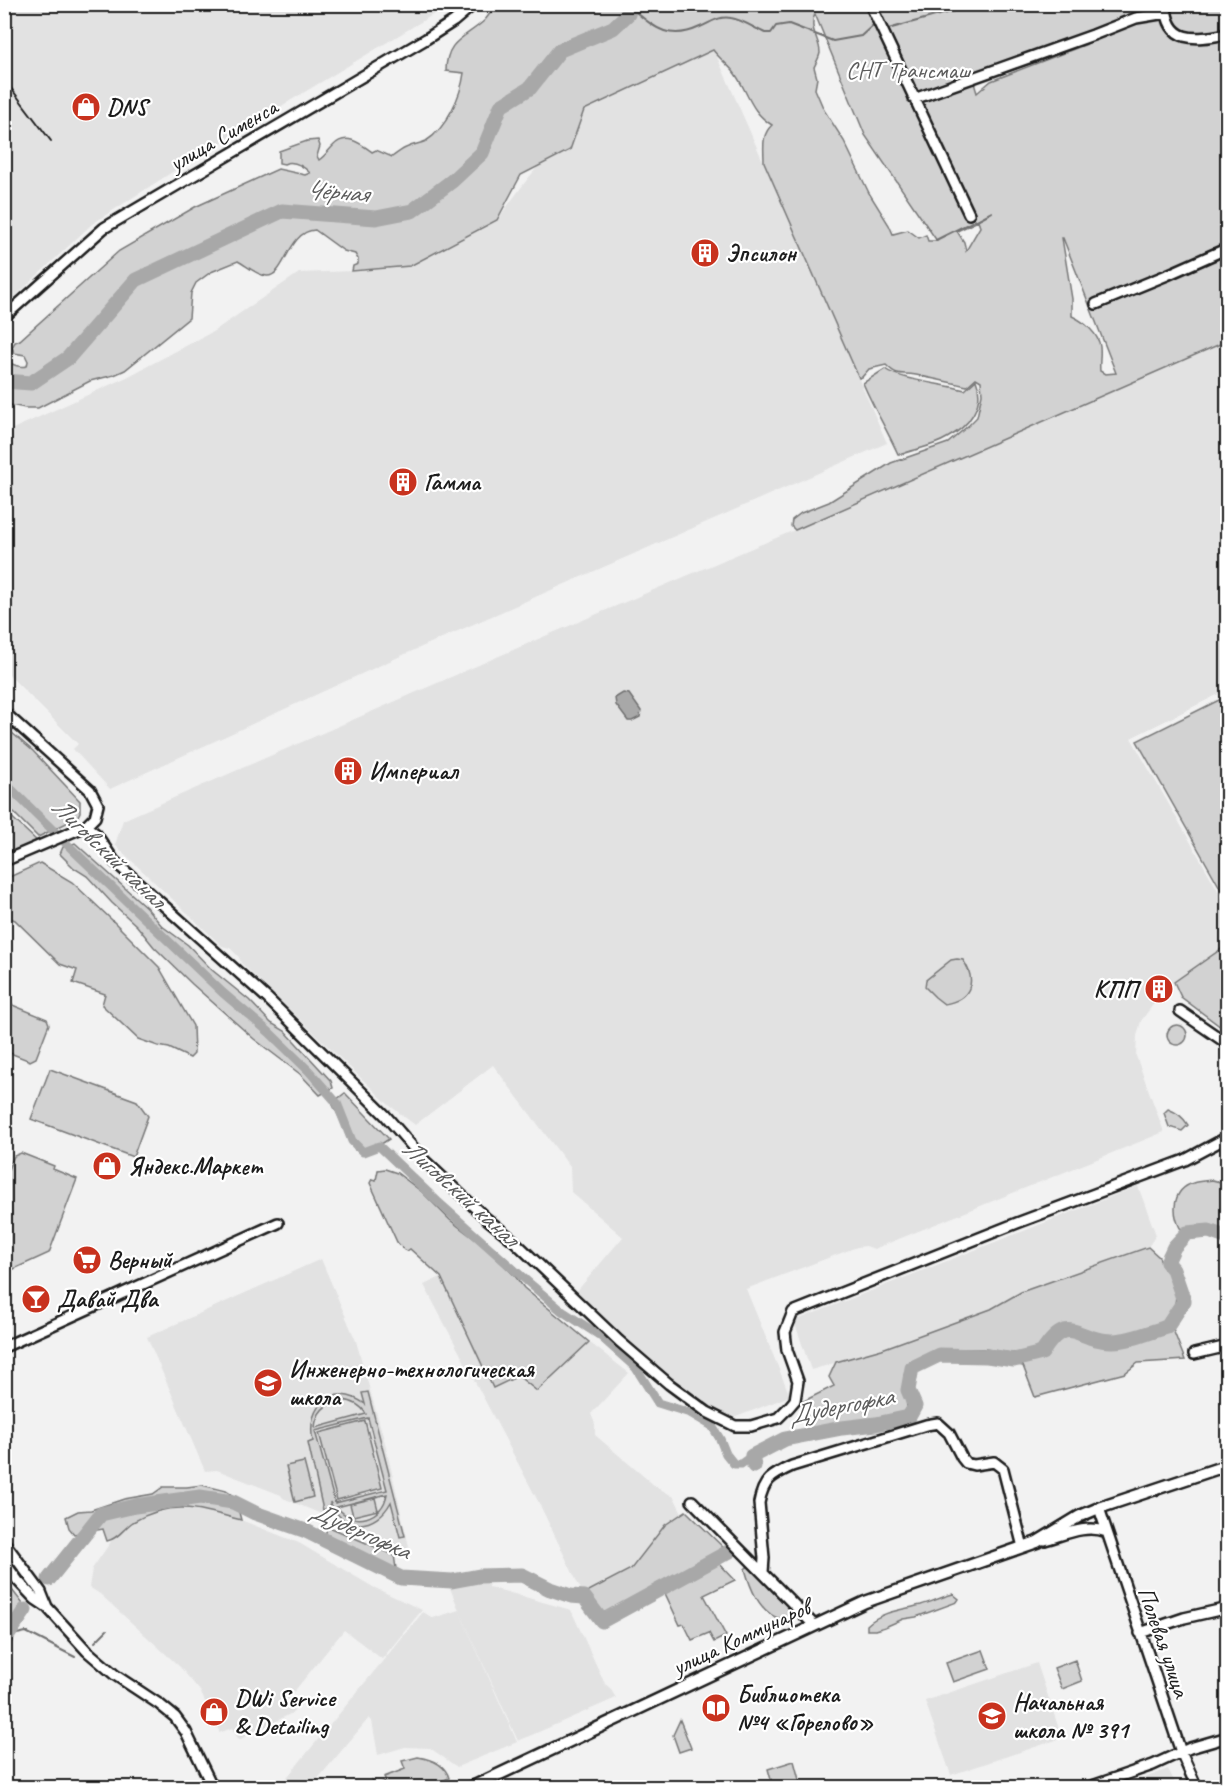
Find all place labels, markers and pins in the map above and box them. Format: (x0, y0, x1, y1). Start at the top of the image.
shop icon: DNS (70, 91, 102, 123)
place label: DNS (107, 92, 151, 122)
building icon: Эпсилон (689, 237, 721, 269)
place label: Эпсилон (726, 238, 798, 268)
building icon: Гамма (387, 466, 419, 498)
place label: Гамма (424, 467, 482, 497)
building icon: Империал (332, 755, 364, 787)
place label: Империал (369, 756, 460, 786)
building icon: КПП (1143, 973, 1175, 1005)
place label: КПП (1094, 974, 1142, 1004)
shop icon: Яндекс.Маркет (91, 1150, 123, 1182)
place label: Яндекс.Маркет (128, 1151, 264, 1181)
supermarket icon: Верный (71, 1244, 103, 1276)
place label: Верный (108, 1245, 174, 1275)
bar icon: Давай Два (20, 1283, 52, 1315)
place label: Давай Два (57, 1284, 160, 1314)
place label: Инженерно-технологическая школа (289, 1354, 535, 1412)
school or university icon: Инженерно-технологическая школа (252, 1367, 284, 1399)
place label: Библиотека №4 «Горелово» (737, 1679, 874, 1737)
place label: DWi Service & Detailing (235, 1683, 337, 1741)
place label: Начальная школа № 391 (1013, 1687, 1131, 1745)
library icon: Библиотека №4 «Горелово» (700, 1692, 732, 1724)
shop icon: DWi Service & Detailing (198, 1696, 230, 1728)
school or university icon: Начальная школа № 391 (976, 1700, 1008, 1732)

